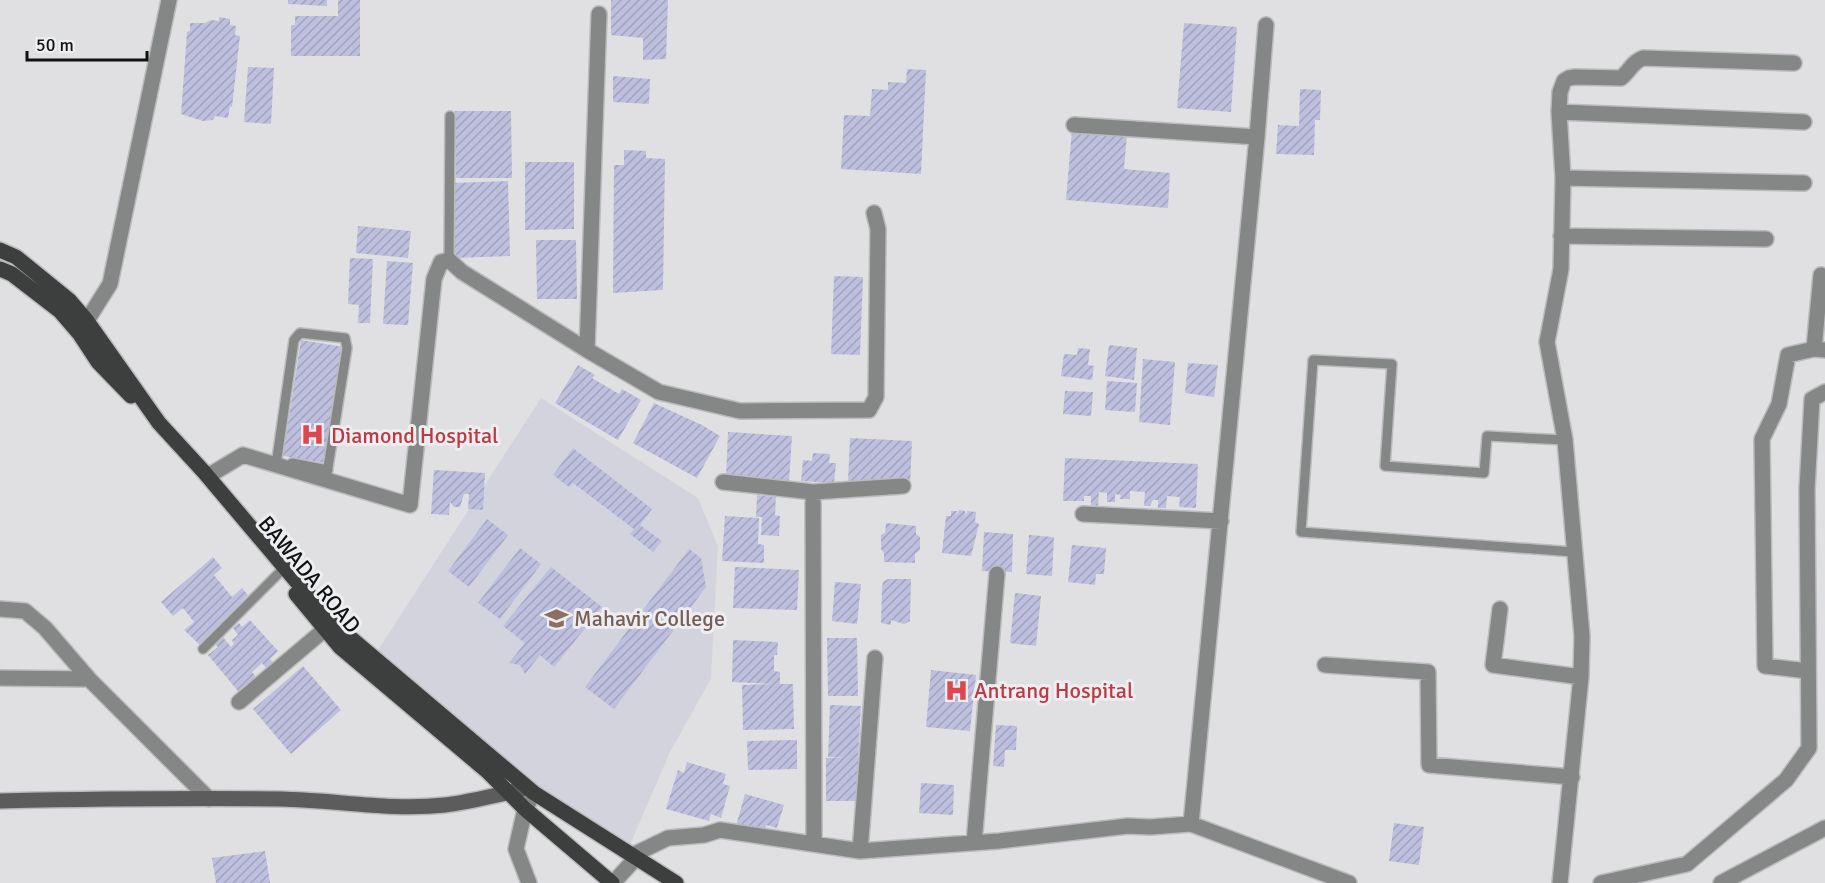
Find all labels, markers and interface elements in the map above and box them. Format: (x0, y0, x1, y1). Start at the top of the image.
scale bar (27, 24, 147, 62)
text: 50 m (36, 34, 74, 56)
hospital icon: Diamond Hospital (300, 422, 326, 448)
place label: Diamond Hospital (331, 422, 499, 449)
street label: BAWADA ROAD (253, 510, 366, 638)
school or university icon: Mahavir College (543, 605, 569, 631)
place label: Mahavir College (574, 605, 725, 632)
hospital icon: Antrang Hospital (943, 677, 969, 703)
place label: Antrang Hospital (974, 677, 1133, 704)

